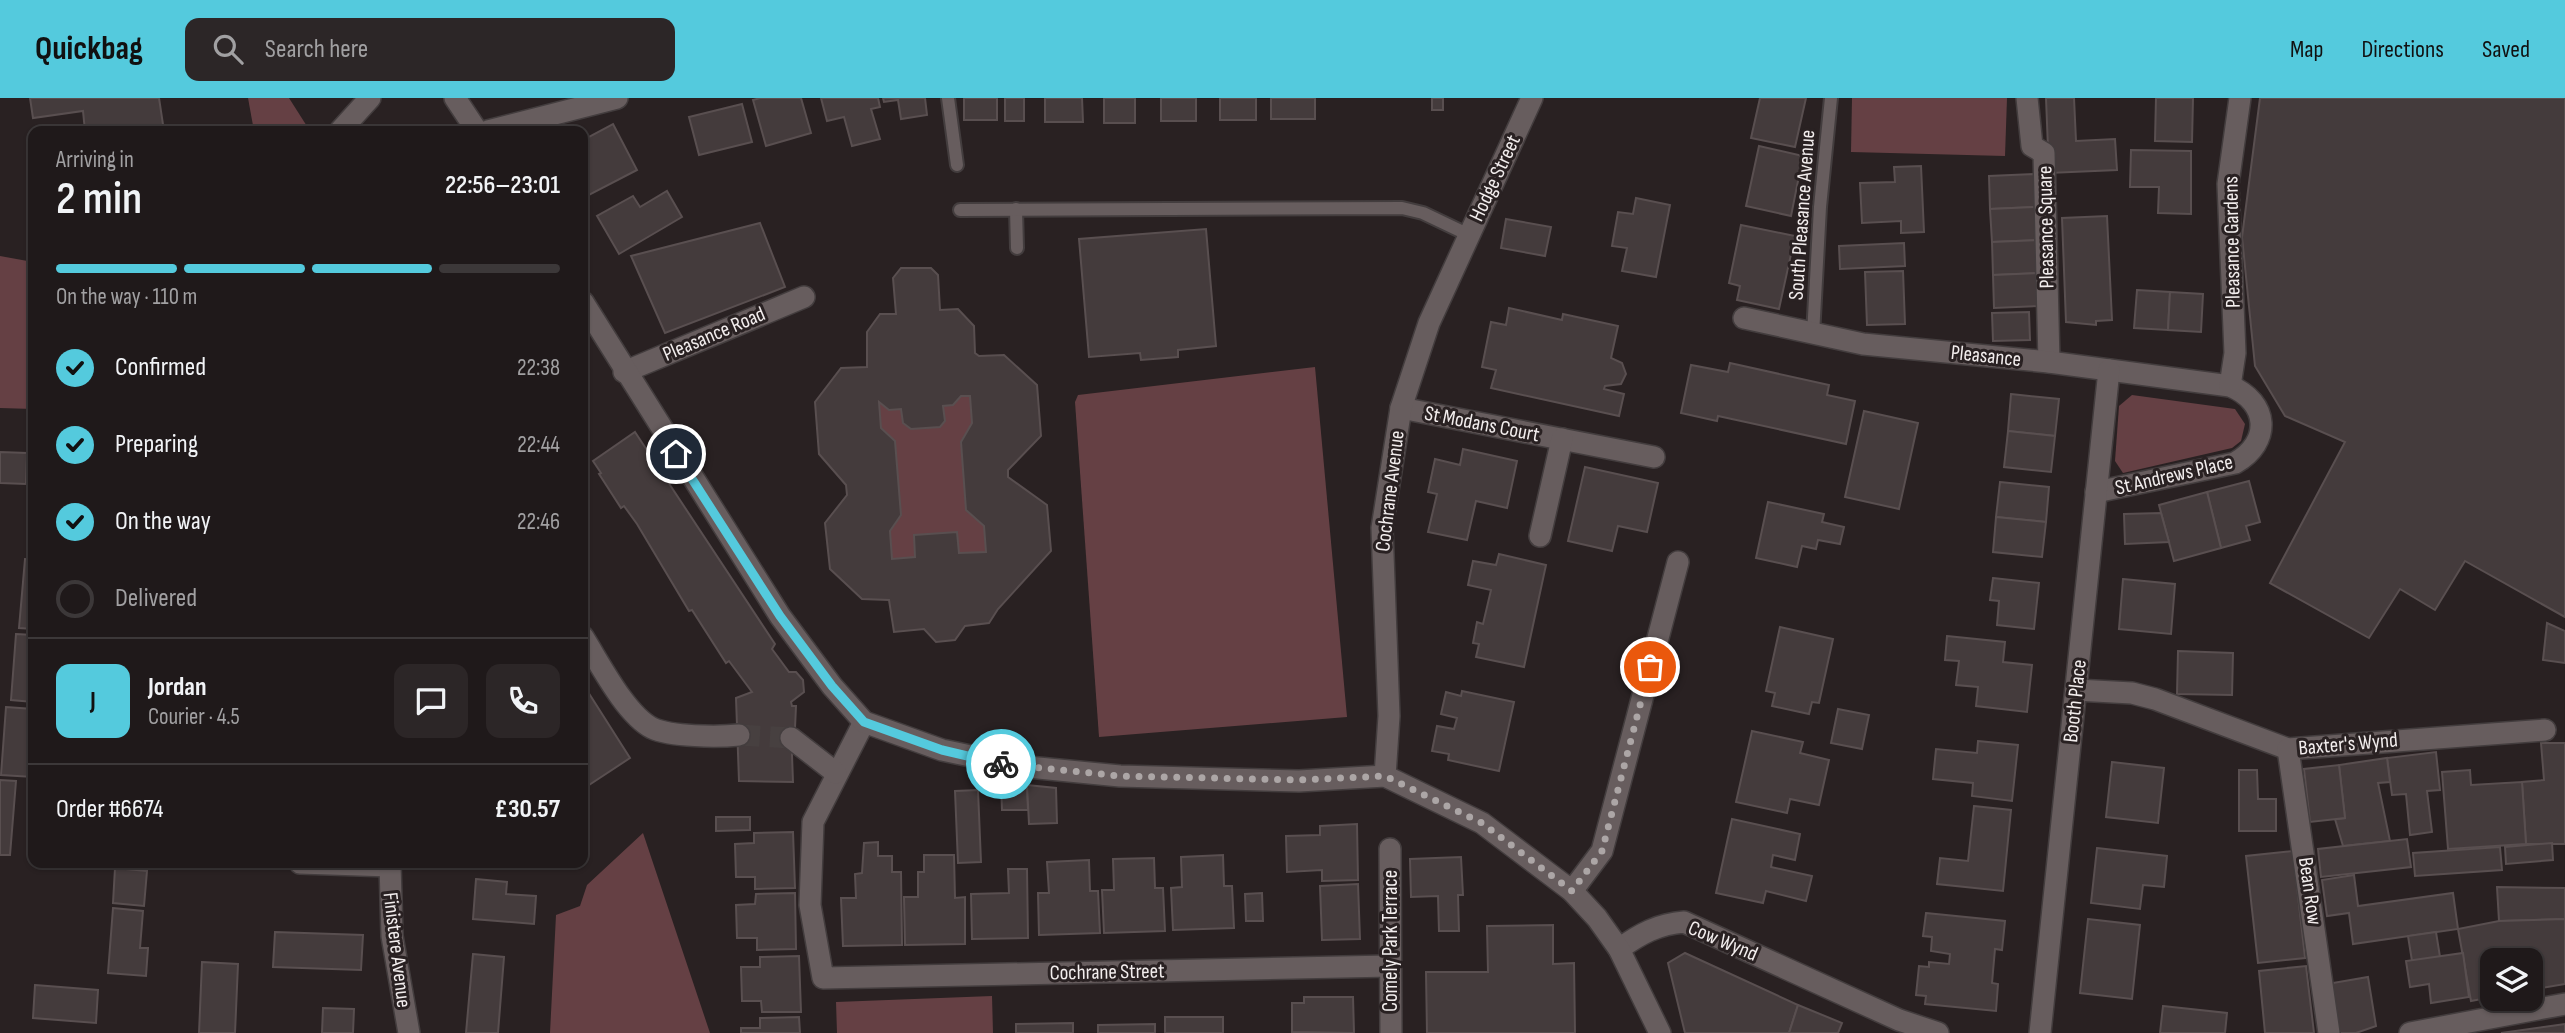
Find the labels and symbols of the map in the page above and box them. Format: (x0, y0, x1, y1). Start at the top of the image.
street label: South Pleasance Avenue (1784, 129, 1820, 301)
street label: Hodge Street (1464, 131, 1526, 225)
street label: Pleasance Square (2032, 165, 2060, 289)
street label: Pleasance Gardens (2218, 176, 2246, 308)
street label: Pleasance Road (659, 301, 769, 367)
street label: Pleasance (1950, 340, 2022, 372)
street label: St Modans Court (1422, 401, 1542, 447)
pin (646, 424, 706, 484)
street label: Cochrane Avenue (1370, 429, 1410, 553)
street label: St Andrews Place (2113, 449, 2235, 501)
pin (1620, 637, 1680, 697)
street label: Booth Place (2058, 658, 2092, 744)
street label: Baxter's Wynd (2297, 727, 2399, 761)
courier (966, 729, 1036, 799)
street label: Bean Row (2293, 856, 2327, 927)
street label: Comely Park Terrace (1378, 870, 1403, 1012)
street label: Finistere Avenue (378, 891, 416, 1009)
street label: Cow Wynd (1684, 915, 1762, 967)
street label: Cochrane Street (1049, 958, 1165, 986)

